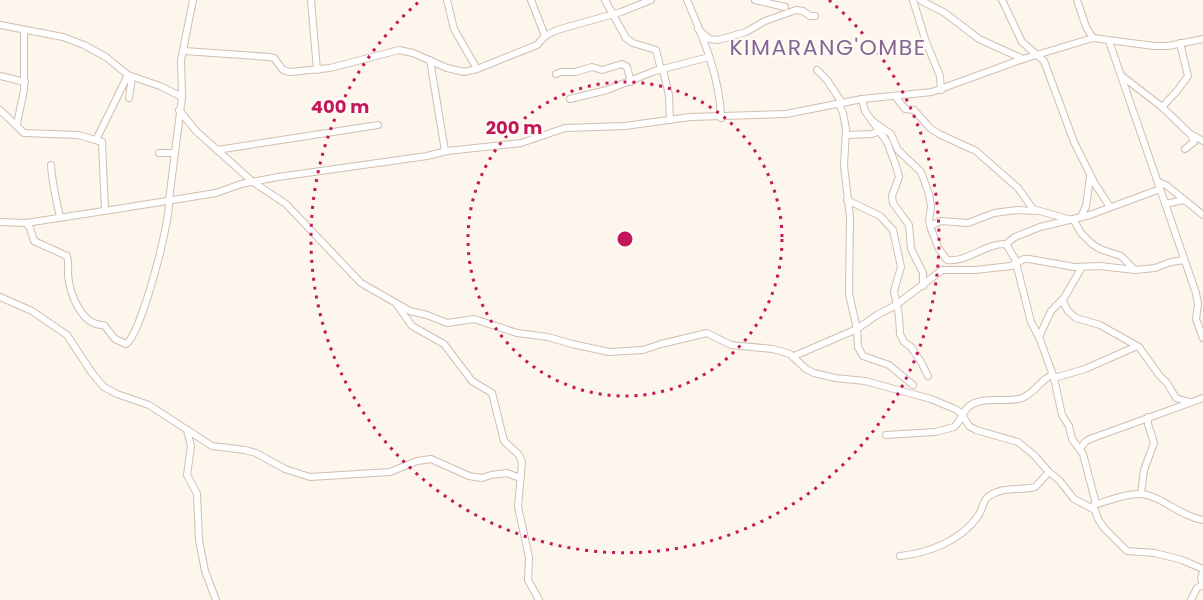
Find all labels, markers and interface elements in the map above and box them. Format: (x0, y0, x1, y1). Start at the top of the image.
district label: KIMARANG'OMBE (729, 32, 927, 63)
text: 400 m (311, 94, 369, 119)
text: 200 m (486, 115, 542, 140)
centre of rings (615, 229, 635, 249)

